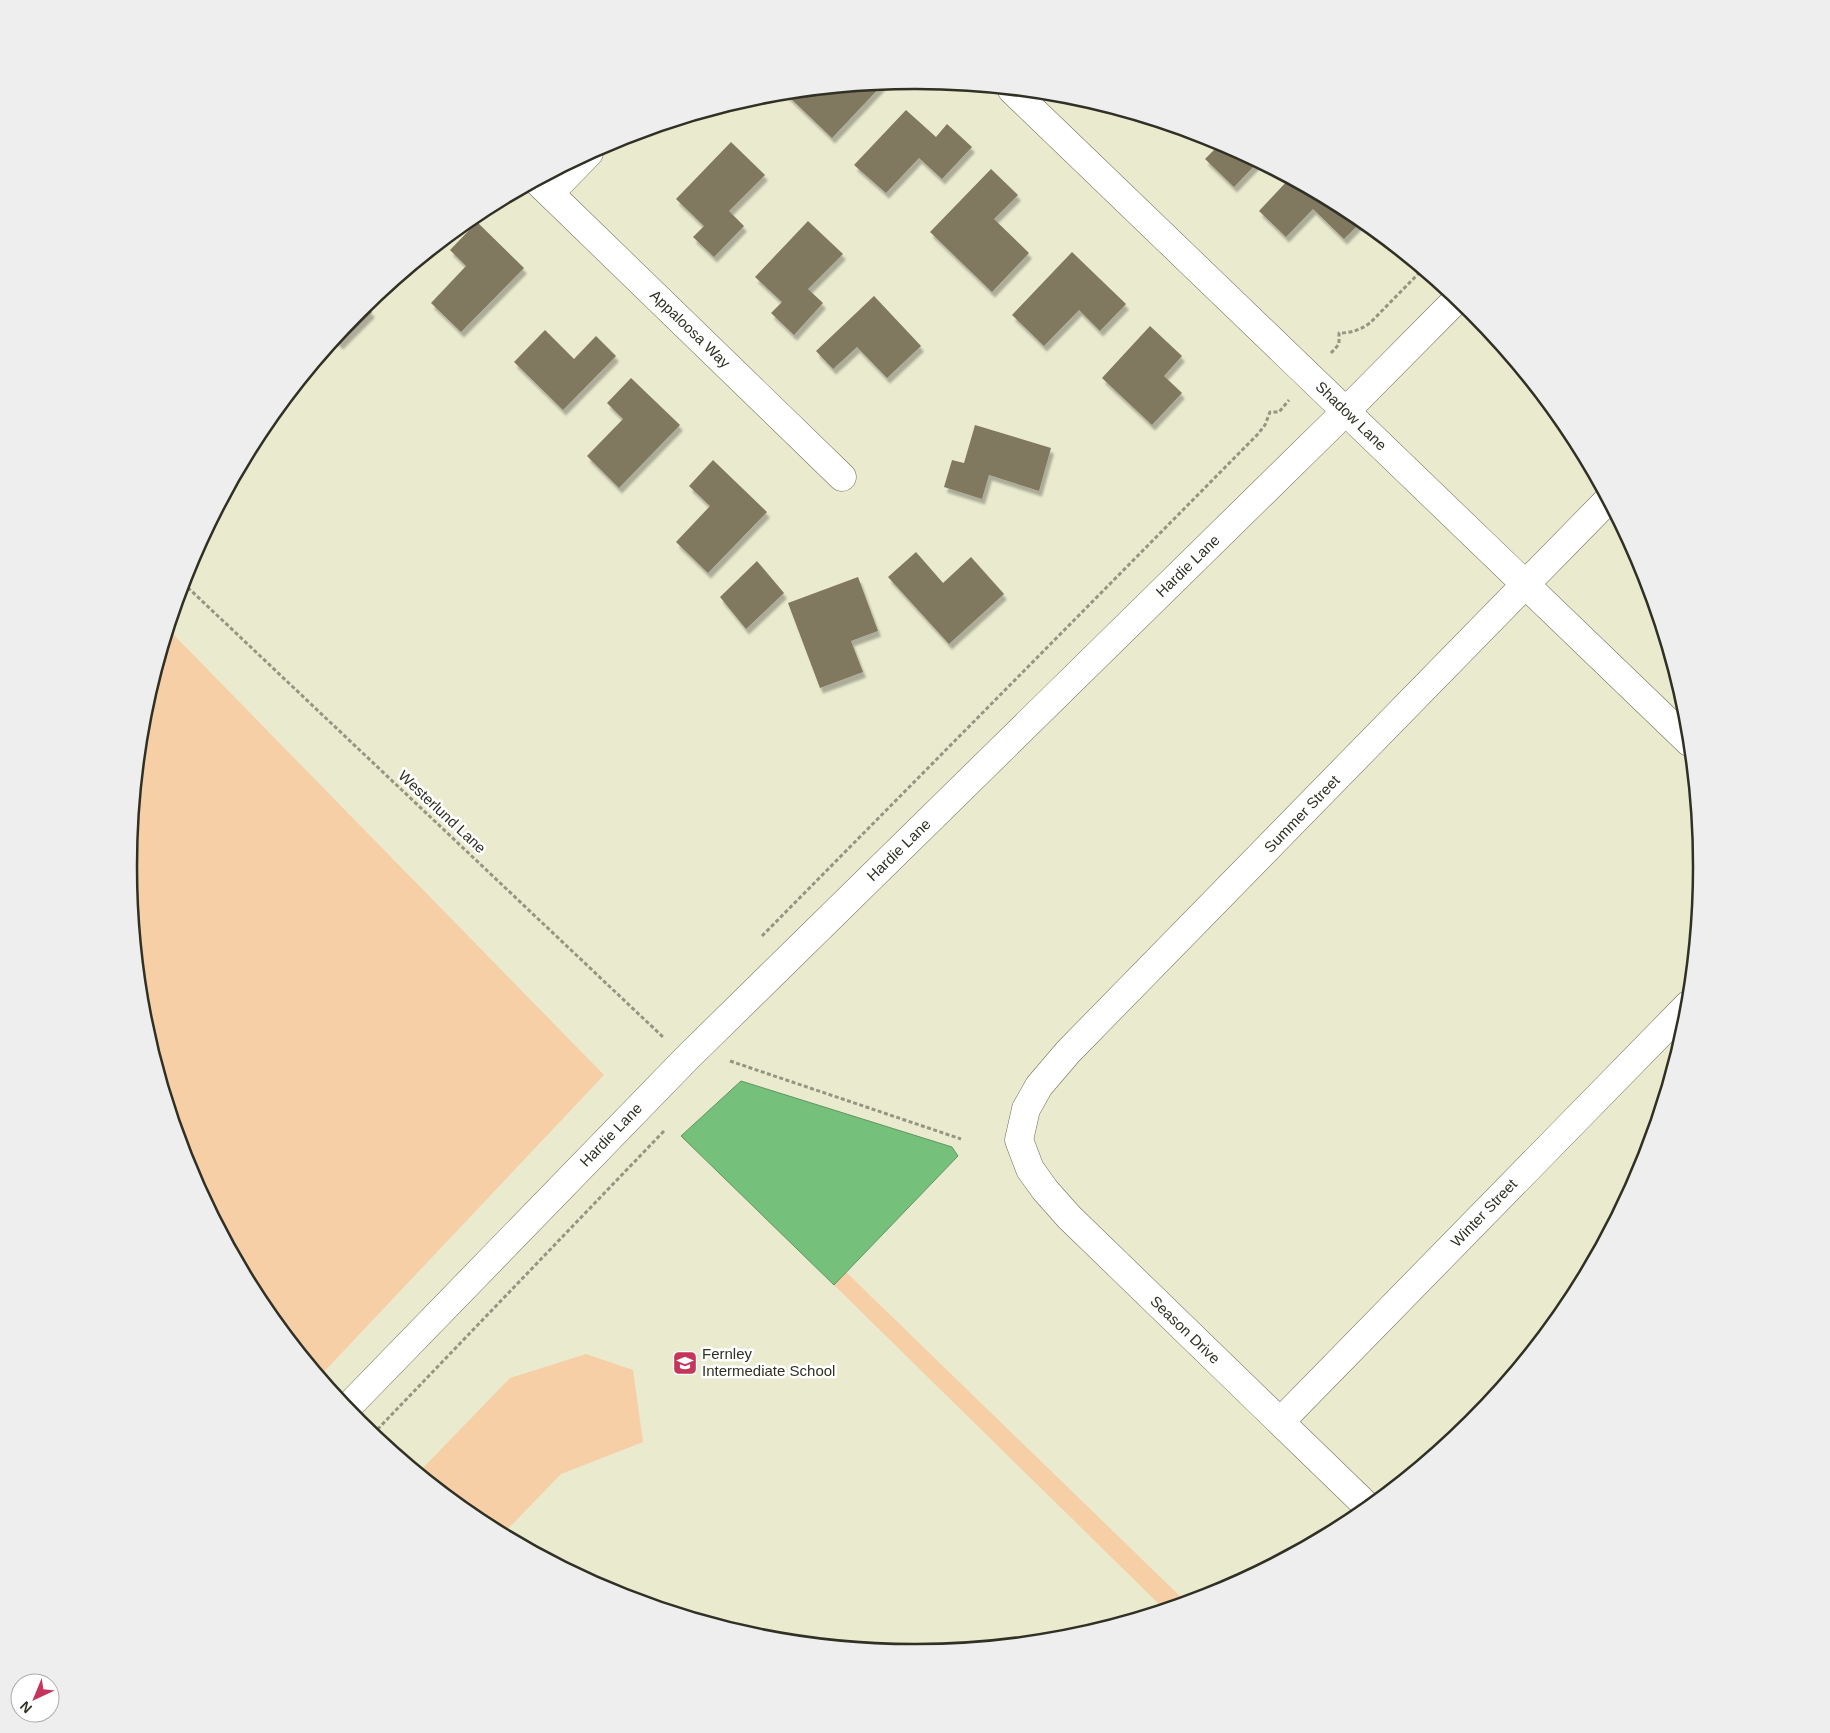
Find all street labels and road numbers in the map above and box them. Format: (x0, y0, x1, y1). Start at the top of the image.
street label: Appaloosa Way (647, 286, 734, 371)
street label: Shadow Lane (1312, 378, 1390, 454)
street label: Hardie Lane (1152, 531, 1223, 600)
street label: Westerlund Lane (395, 767, 490, 856)
street label: Summer Street (1260, 771, 1343, 856)
street label: Hardie Lane (863, 815, 934, 884)
street label: Hardie Lane (576, 1099, 645, 1170)
street label: Winter Street (1447, 1175, 1521, 1250)
street label: Season Drive (1147, 1292, 1224, 1367)

